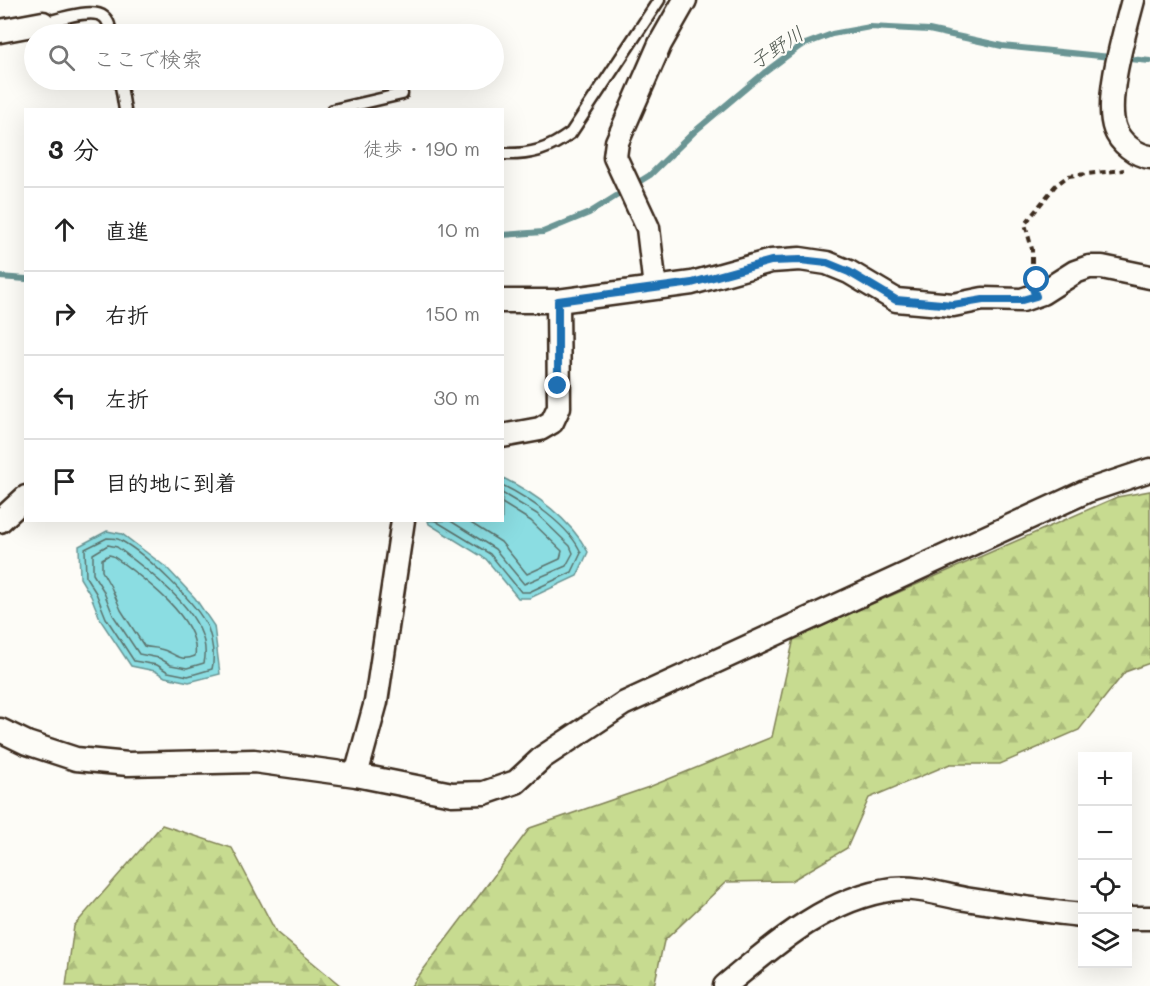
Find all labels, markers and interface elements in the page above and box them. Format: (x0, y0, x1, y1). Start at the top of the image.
water label: 子野川 (744, 20, 808, 74)
search box (24, 24, 504, 90)
icon: search (45, 41, 78, 74)
text: ここで検索 (93, 44, 203, 73)
text: 3 分 (48, 132, 99, 166)
text: 徒歩 · 190 m (363, 135, 480, 161)
icon: ahead (48, 213, 81, 246)
text: 直進 (105, 216, 149, 245)
text: 10 m (436, 216, 480, 242)
route start (1023, 266, 1049, 292)
icon: right (48, 297, 81, 330)
text: 右折 (105, 300, 149, 329)
text: 150 m (425, 300, 480, 326)
route end (544, 372, 570, 398)
icon: left (48, 381, 81, 414)
text: 左折 (105, 384, 149, 413)
text: 30 m (434, 384, 480, 410)
icon: arrive (48, 465, 81, 498)
text: 目的地に到着 (105, 468, 237, 497)
map controls (1078, 752, 1132, 968)
button: + (1078, 752, 1132, 806)
button: − (1078, 806, 1132, 860)
button: locate (1078, 860, 1132, 914)
button: layers (1078, 914, 1132, 968)

